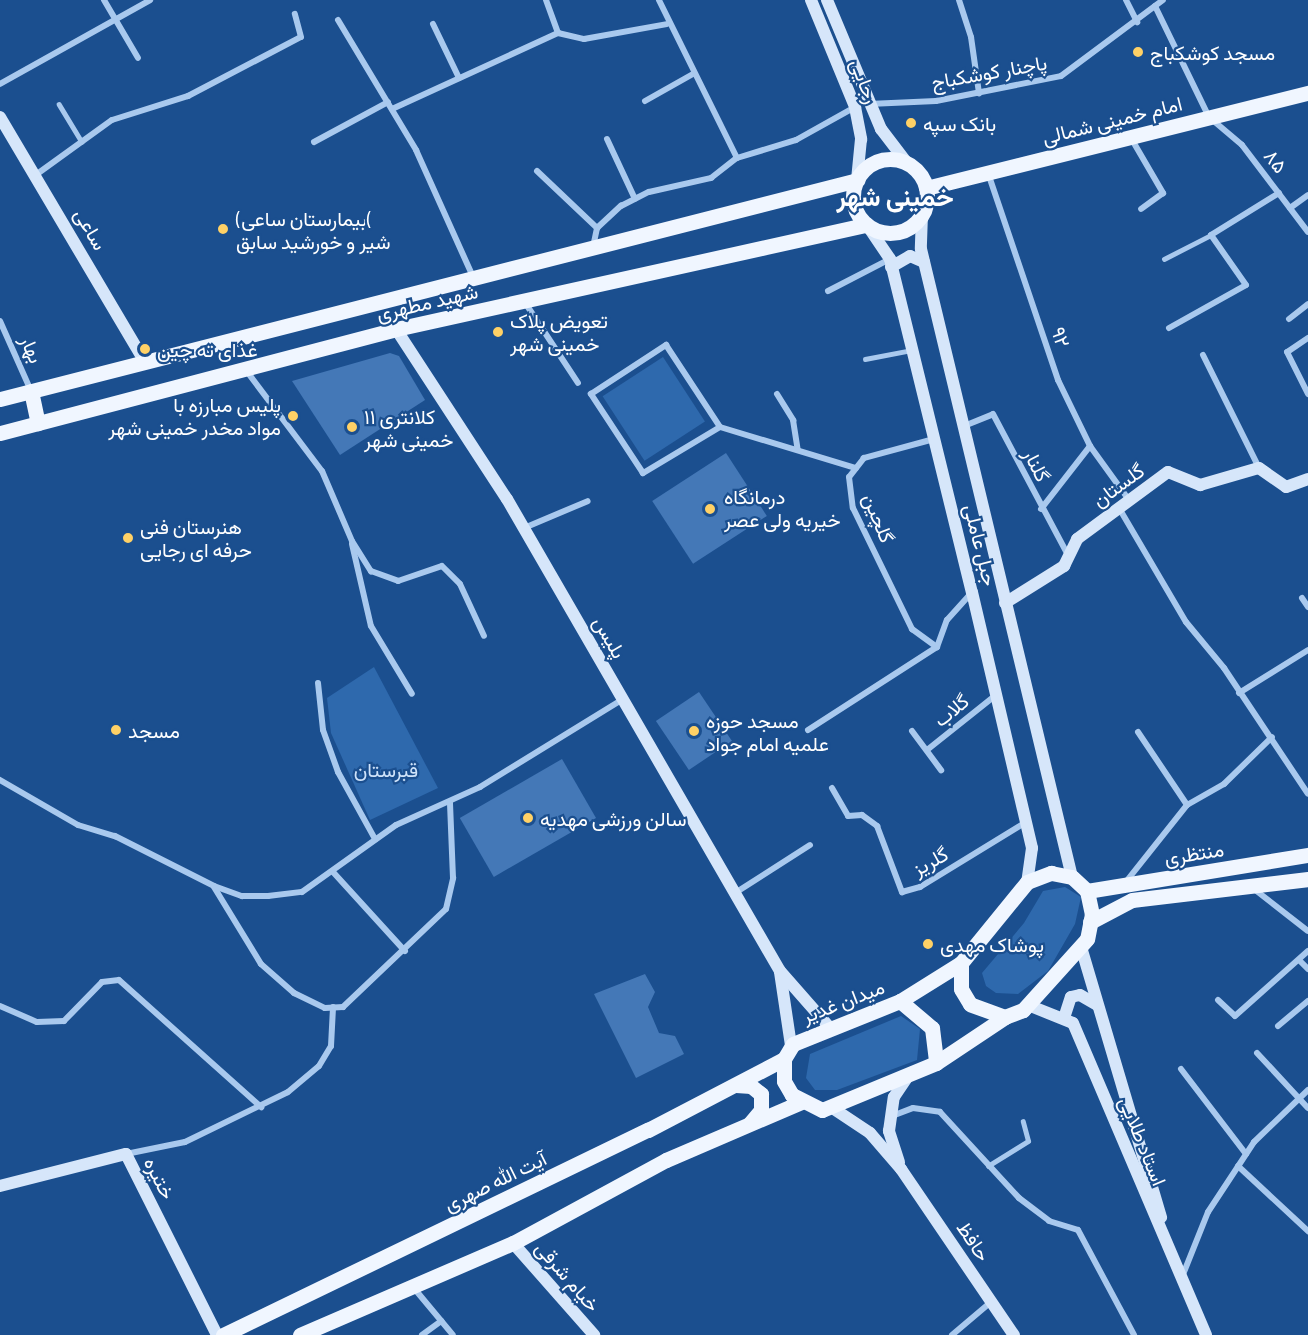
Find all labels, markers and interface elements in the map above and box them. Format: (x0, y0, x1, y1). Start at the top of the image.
place label: مسجد کوشکباج (1150, 40, 1275, 64)
marker: مسجد کوشکباج (1131, 45, 1145, 59)
street label: پاچنار کوشکباج (929, 50, 1049, 94)
street label: رجایی (846, 55, 884, 107)
street label: امام خمینی شمالی (1039, 91, 1185, 149)
place label: بانک سپه (923, 111, 996, 135)
marker: بانک سپه (904, 116, 918, 130)
street label: ۸۵ (1259, 144, 1293, 178)
district label: خمینی شهر (836, 180, 954, 212)
street label: ساعی (70, 204, 112, 254)
place label: (بیمارستان ساعی( شیر و خورشید سابق (236, 206, 391, 253)
marker: (بیمارستان ساعی( شیر و خورشید سابق (214, 220, 232, 238)
street label: شهید مطهری (374, 279, 480, 325)
place label: تعویض پلاک خمینی شهر (510, 308, 608, 355)
street label: ۹۲ (1046, 324, 1076, 350)
marker: تعویض پلاک خمینی شهر (491, 325, 505, 339)
street label: بهار (15, 331, 49, 367)
place label: غذای ته چین (157, 337, 258, 361)
marker: غذای ته چین (138, 342, 152, 356)
place label: پلیس مبارزه با مواد مخدر خمینی شهر (108, 392, 281, 439)
place label: کلانتری ۱۱ خمینی شهر (364, 404, 453, 451)
marker: پلیس مبارزه با مواد مخدر خمینی شهر (286, 409, 300, 423)
marker: کلانتری ۱۱ خمینی شهر (345, 420, 359, 434)
street label: گلنار (1019, 444, 1055, 486)
street label: گلستان (1087, 458, 1149, 512)
place label: درمانگاه خیریه ولی عصر (724, 485, 841, 532)
street label: گلچین (858, 490, 900, 546)
marker: درمانگاه خیریه ولی عصر (701, 500, 719, 518)
street label: جبل عاملی (959, 502, 1003, 588)
place label: هنرستان فنی حرفه ای رجایی (140, 514, 252, 561)
marker: هنرستان فنی حرفه ای رجایی (121, 531, 135, 545)
street label: پلیس (588, 612, 632, 662)
street label: گلاب (929, 689, 973, 731)
place label: مسجد حوزه علمیه امام جواد (706, 708, 829, 755)
place label: مسجد (128, 718, 180, 742)
marker: مسجد (109, 723, 123, 737)
marker: مسجد حوزه علمیه امام جواد (687, 724, 701, 738)
park label: قبرستان (354, 757, 418, 781)
place label: سالن ورزشی مهدیه (540, 806, 687, 830)
marker: سالن ورزشی مهدیه (521, 811, 535, 825)
street label: منتظری (1163, 836, 1225, 870)
street label: گلریز (908, 841, 952, 881)
place label: پوشاک مهدی (940, 932, 1044, 956)
marker: پوشاک مهدی (921, 937, 935, 951)
street label: میدان غدیر (798, 974, 888, 1028)
street label: استاد طلایی (1114, 1093, 1172, 1189)
street label: آیت الله صهری (440, 1146, 550, 1216)
street label: ختیره (139, 1153, 181, 1203)
street label: حافظ (952, 1216, 996, 1266)
street label: خیام شرقی (531, 1236, 605, 1316)

